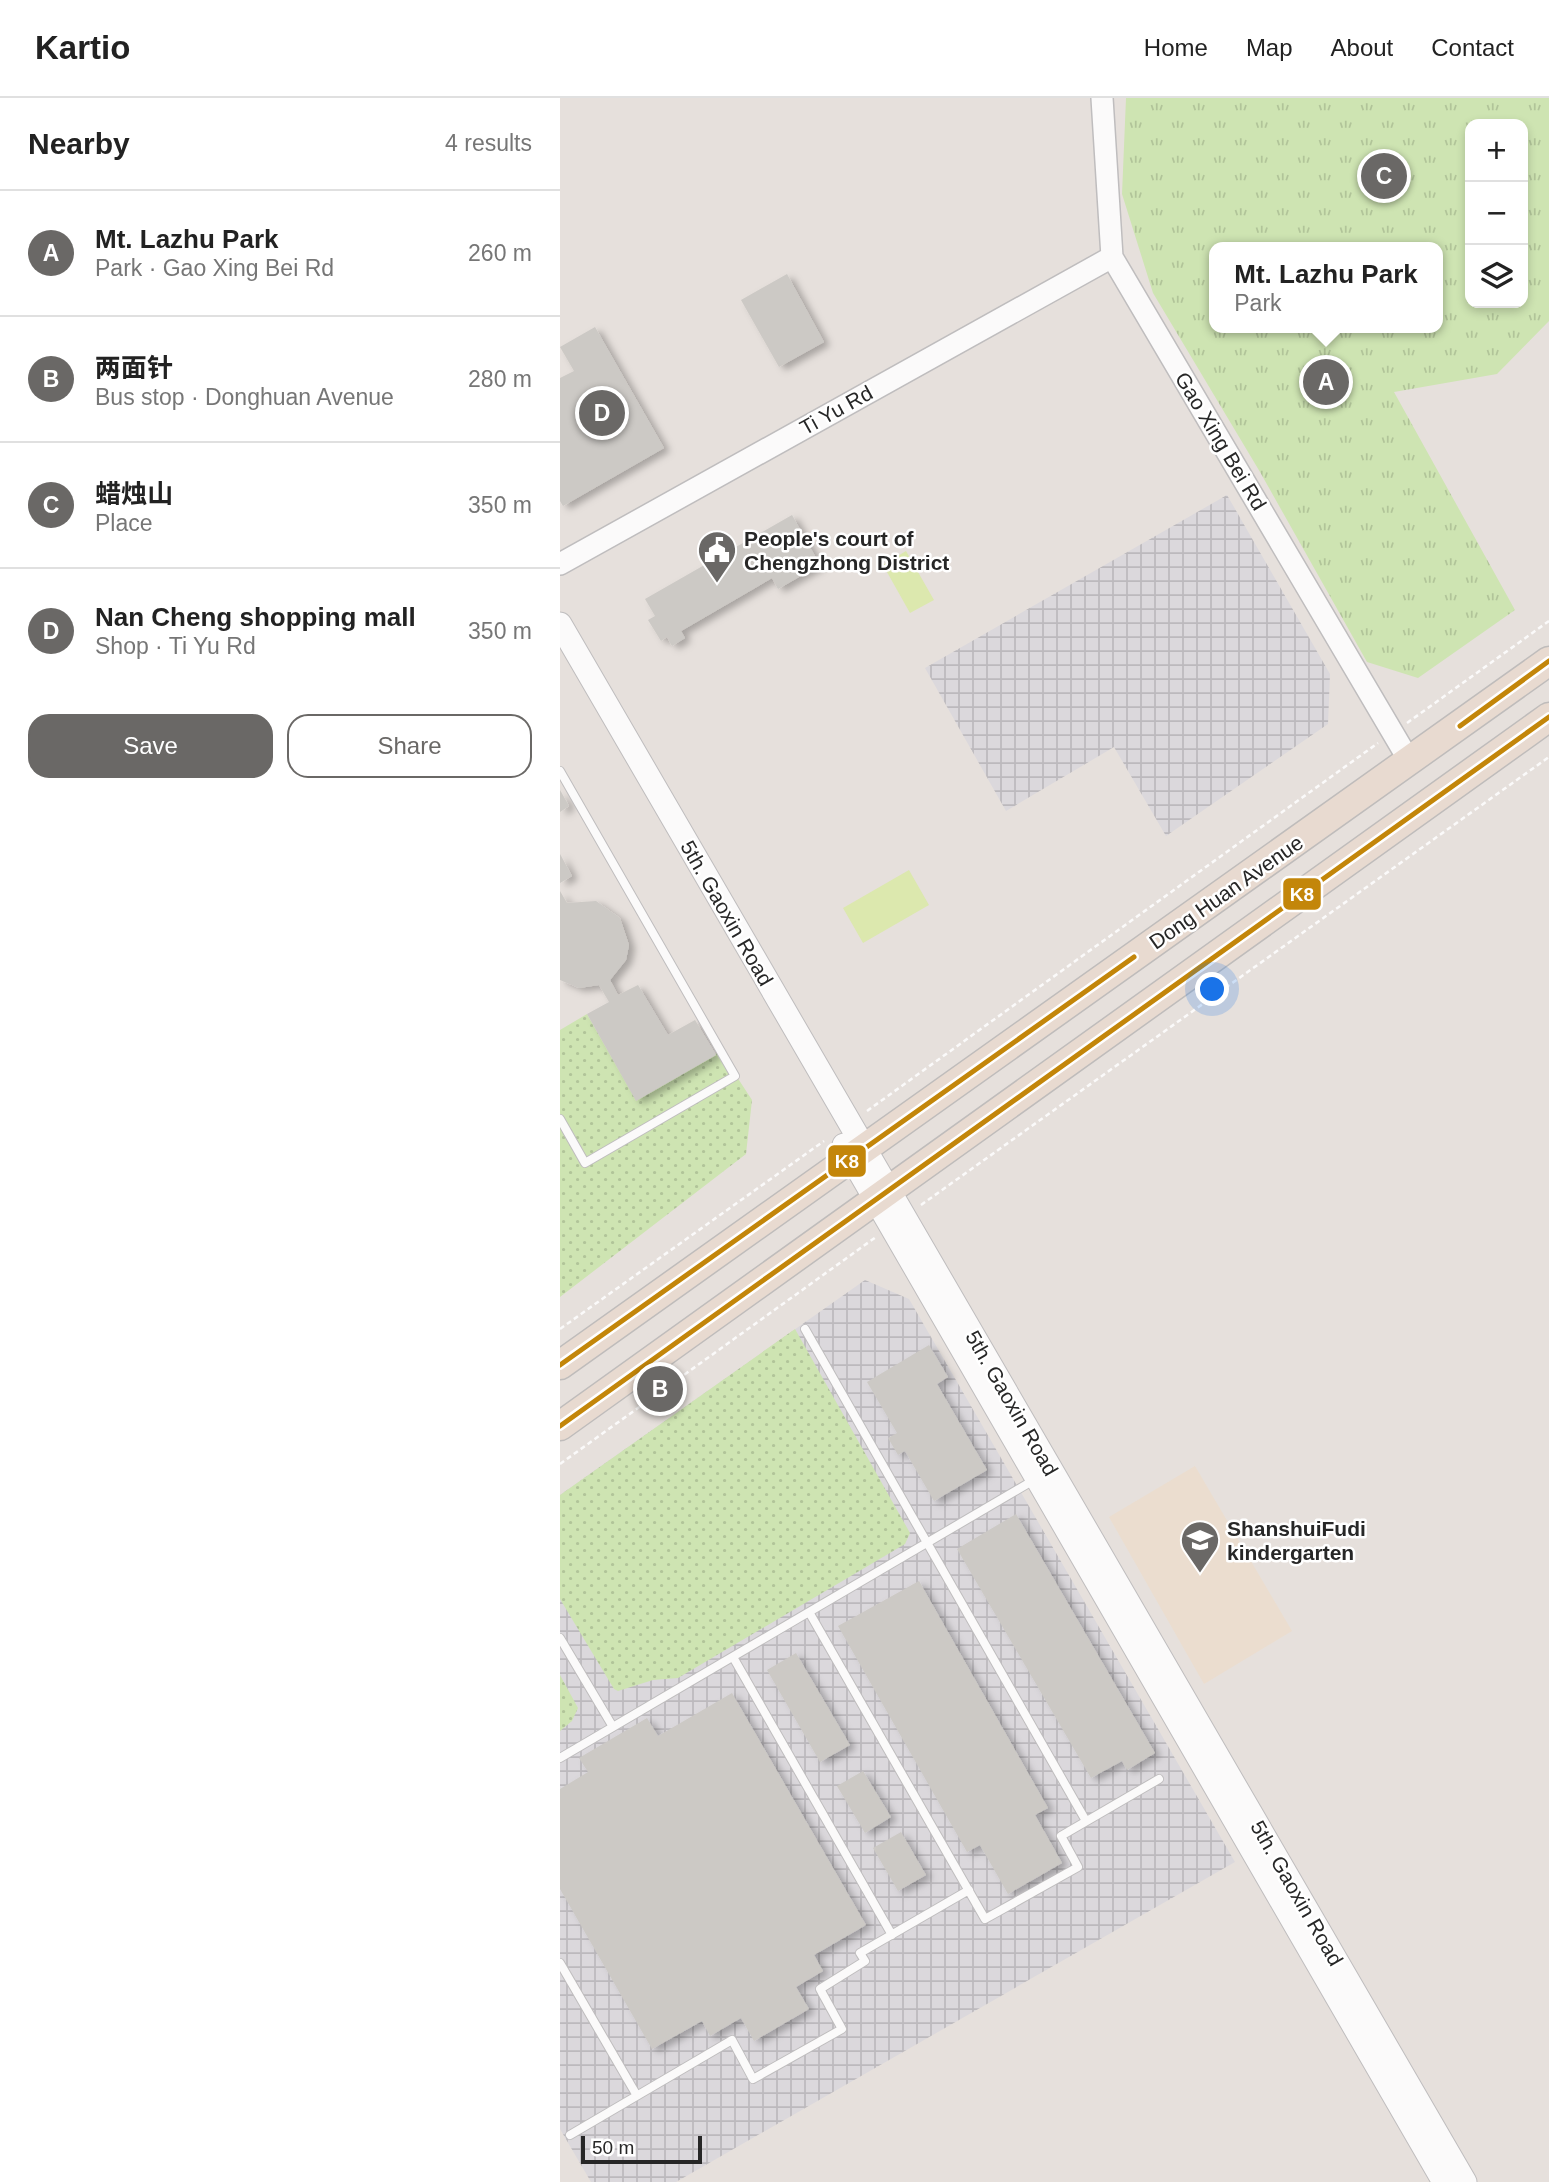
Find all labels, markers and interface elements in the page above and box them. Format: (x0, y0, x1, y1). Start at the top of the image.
text: Kartio (35, 29, 130, 66)
text: Home (1144, 34, 1208, 61)
text: Map (1246, 34, 1293, 61)
text: About (1331, 34, 1393, 61)
text: Contact (1431, 34, 1514, 61)
map controls (1465, 119, 1528, 308)
button: + (1465, 119, 1528, 182)
text: Nearby (28, 127, 130, 160)
text: 4 results (445, 130, 532, 156)
pin: C (1361, 150, 1407, 202)
button: − (1465, 182, 1528, 245)
text: Mt. Lazhu Park (95, 224, 278, 254)
text: A (43, 240, 59, 266)
text: 260 m (468, 240, 532, 266)
popup (1209, 242, 1443, 333)
button: layers (1465, 245, 1528, 308)
text: Park · Gao Xing Bei Rd (95, 255, 334, 281)
text: Mt. Lazhu Park (1234, 259, 1418, 289)
text: Park (1234, 290, 1282, 316)
text: 两面针 (95, 353, 173, 383)
pin: A (1303, 356, 1349, 408)
text: B (43, 366, 59, 392)
text: 280 m (468, 366, 532, 392)
street label: Gao Xing Bei Rd (1171, 368, 1271, 514)
street label: Ti Yu Rd (796, 381, 876, 439)
text: Bus stop · Donghuan Avenue (95, 384, 394, 410)
pin: D (579, 387, 625, 439)
text: 蜡烛山 (95, 479, 173, 509)
text: C (43, 492, 59, 518)
text: 350 m (468, 492, 532, 518)
text: Place (95, 510, 153, 536)
place label: People's court of Chengzhong District (744, 527, 949, 574)
public building icon: People's court of Chengzhong District (696, 529, 738, 584)
text: Nan Cheng shopping mall (95, 602, 416, 632)
text: D (43, 618, 59, 644)
text: 350 m (468, 618, 532, 644)
text: Shop · Ti Yu Rd (95, 633, 256, 659)
button: Save (28, 714, 273, 778)
button: Share (287, 714, 532, 778)
street label: Dong Huan Avenue (1145, 830, 1307, 954)
street label: 5th. Gaoxin Road (676, 836, 778, 990)
line badge: K8 (1282, 877, 1322, 911)
text: K8 (1290, 884, 1314, 905)
your location (1195, 972, 1229, 1006)
line badge: K8 (827, 1144, 867, 1178)
text: K8 (835, 1151, 859, 1172)
street label: 5th. Gaoxin Road (961, 1326, 1063, 1480)
pin: B (637, 1363, 683, 1415)
place label: ShanshuiFudi kindergarten (1227, 1517, 1366, 1564)
school or university icon: ShanshuiFudi kindergarten (1179, 1519, 1221, 1574)
street label: 5th. Gaoxin Road (1246, 1816, 1348, 1970)
scale bar (581, 2133, 702, 2165)
text: 50 m (592, 2137, 634, 2158)

